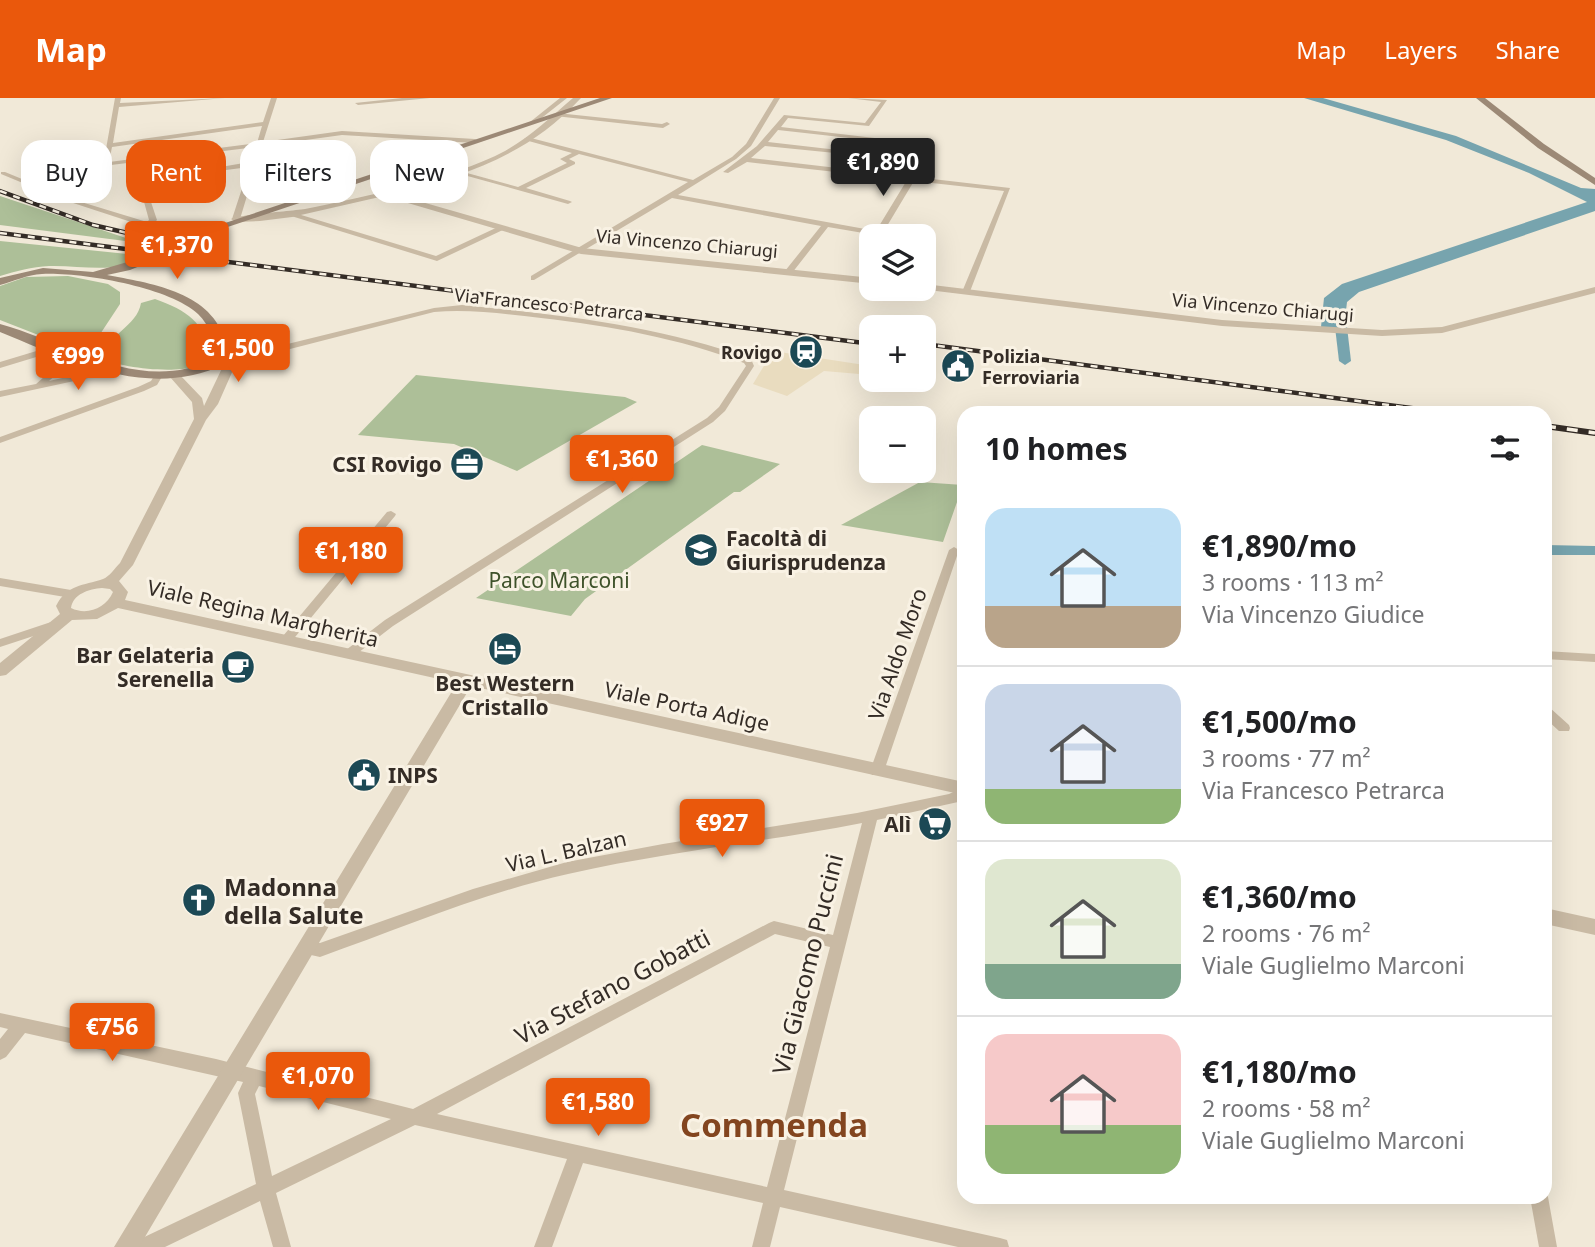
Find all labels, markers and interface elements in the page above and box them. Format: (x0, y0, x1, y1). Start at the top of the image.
text: Map (35, 27, 107, 72)
text: Map (1296, 33, 1346, 66)
text: Layers (1384, 33, 1458, 66)
text: Share (1496, 33, 1560, 66)
pin: €1,890 (826, 139, 940, 198)
chip: Buy (21, 140, 112, 203)
chip: Rent (126, 140, 226, 203)
chip: Filters (240, 140, 356, 203)
chip: New (370, 140, 468, 203)
text: €1,890 (847, 145, 919, 177)
pin: €1,370 (120, 222, 234, 281)
street label: Via Vincenzo Chiarugi (595, 223, 779, 263)
map controls (859, 224, 936, 483)
button: layers (859, 224, 936, 301)
text: €1,370 (141, 228, 213, 260)
street label: Via Francesco Petrarca (453, 282, 645, 326)
street label: Via Vincenzo Chiarugi (1171, 287, 1355, 327)
button: + (859, 315, 936, 392)
pin: €1,500 (181, 324, 295, 384)
text: €1,500 (202, 331, 274, 363)
pin: €999 (37, 332, 119, 392)
station icon: Rovigo (787, 333, 825, 371)
text: €999 (52, 339, 104, 371)
place label: Rovigo (721, 340, 782, 364)
place label: Polizia Ferroviaria (982, 344, 1080, 389)
public building icon: Polizia Ferroviaria (939, 347, 977, 385)
button: − (859, 406, 936, 483)
text: 10 homes (985, 428, 1128, 469)
icon: filters (1486, 429, 1524, 467)
pin: €1,360 (565, 436, 679, 495)
text: €1,360 (586, 442, 658, 474)
office icon: CSI Rovigo (448, 445, 486, 483)
place label: CSI Rovigo (332, 450, 442, 478)
place label: Facoltà di Giurisprudenza (726, 524, 886, 576)
text: €1,890/mo (1202, 525, 1357, 566)
pin: €1,180 (294, 528, 408, 587)
school or university icon: Facoltà di Giurisprudenza (682, 531, 720, 569)
text: €1,180 (315, 534, 387, 566)
icon: home (1041, 536, 1125, 620)
park label: Parco Marconi (488, 566, 630, 594)
text: 3 rooms · 113 m² (1202, 566, 1384, 598)
street label: Viale Regina Margherita (145, 573, 381, 653)
street label: Via Aldo Moro (861, 584, 933, 724)
text: Via Vincenzo Giudice (1202, 598, 1424, 630)
hotel icon: Best Western Cristallo (486, 630, 524, 668)
place label: Bar Gelateria Serenella (76, 641, 214, 693)
cafe icon: Bar Gelateria Serenella (219, 648, 257, 686)
place label: Best Western Cristallo (435, 669, 575, 721)
street label: Viale Porta Adige (602, 675, 772, 737)
text: €1,500/mo (1202, 701, 1357, 742)
icon: home (1041, 712, 1125, 796)
text: 3 rooms · 77 m² (1202, 742, 1371, 774)
public building icon: INPS (345, 756, 383, 794)
place label: INPS (388, 761, 438, 789)
text: Via Francesco Petrarca (1202, 774, 1445, 806)
pin: €927 (681, 800, 763, 859)
supermarket icon: Alì (916, 805, 954, 843)
text: €927 (696, 806, 748, 838)
place label: Alì (884, 810, 911, 838)
street label: Via L. Balzan (503, 824, 629, 878)
street label: Via Giacomo Puccini (764, 850, 850, 1078)
place label: Madonna della Salute (224, 870, 364, 931)
text: €1,360/mo (1202, 876, 1357, 917)
church icon: Madonna della Salute (180, 881, 218, 919)
icon: home (1041, 887, 1125, 971)
text: 2 rooms · 76 m² (1202, 917, 1371, 949)
street label: Via Stefano Gobatti (509, 921, 715, 1051)
text: Viale Guglielmo Marconi (1202, 949, 1465, 981)
pin: €756 (71, 1004, 153, 1063)
text: €756 (86, 1010, 138, 1042)
text: €1,180/mo (1202, 1051, 1357, 1092)
pin: €1,070 (261, 1052, 375, 1112)
text: €1,070 (282, 1059, 354, 1091)
icon: home (1041, 1062, 1125, 1146)
pin: €1,580 (541, 1079, 655, 1138)
text: €1,580 (562, 1085, 634, 1117)
text: 2 rooms · 58 m² (1202, 1092, 1371, 1124)
district label: Commenda (680, 1102, 868, 1147)
text: Viale Guglielmo Marconi (1202, 1124, 1465, 1156)

